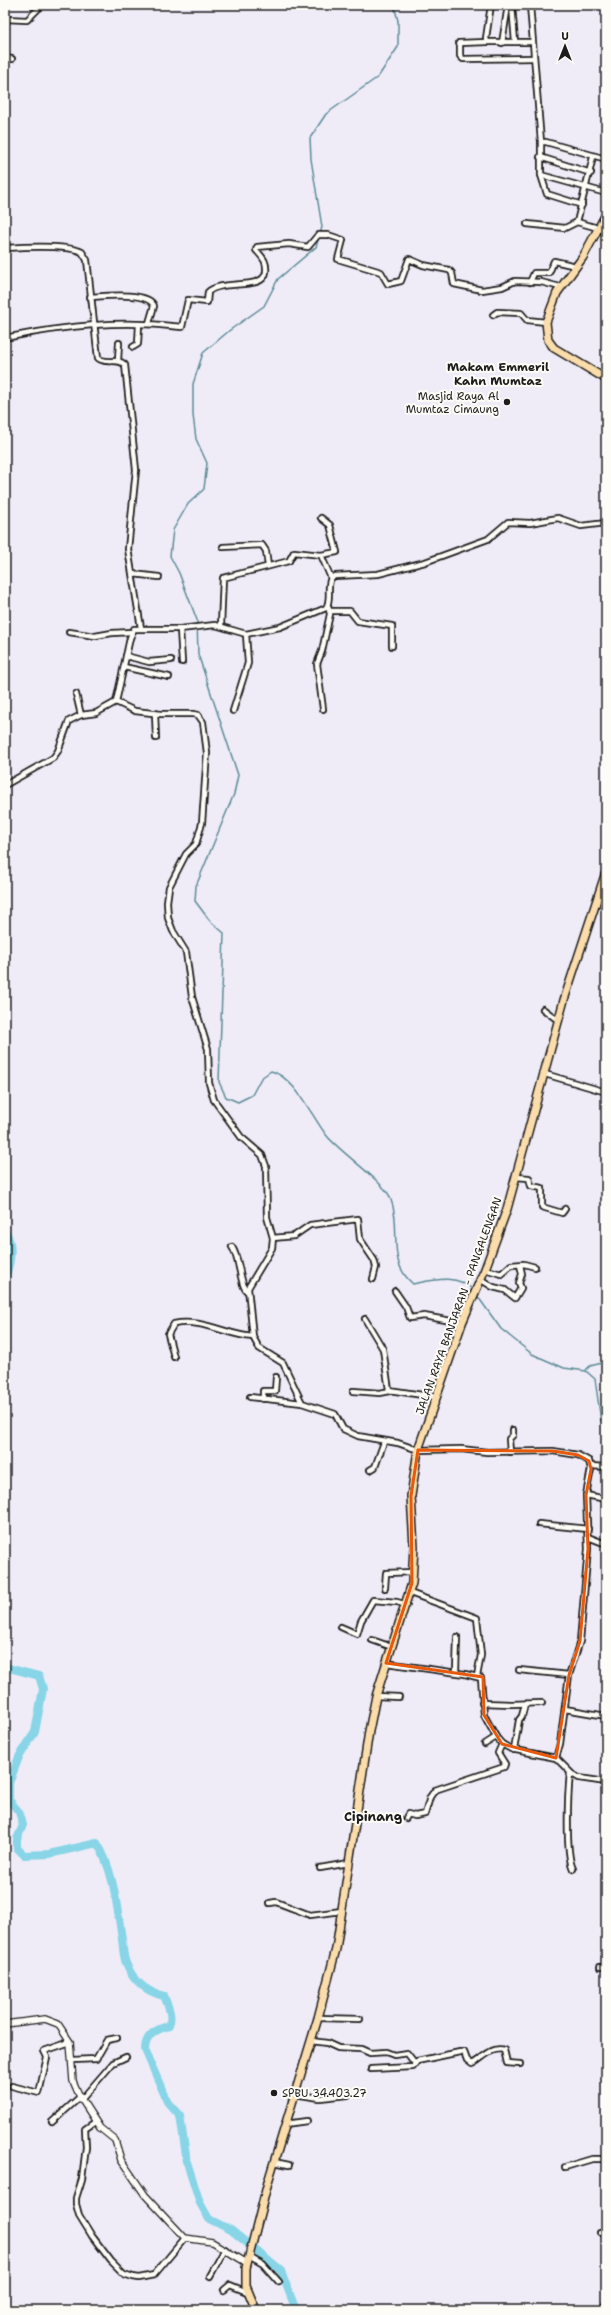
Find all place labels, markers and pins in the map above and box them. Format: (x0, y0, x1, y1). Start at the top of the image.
place label: Masjid Raya Al Mumtaz Cimaung (406, 389, 500, 417)
marker: Masjid Raya Al Mumtaz Cimaung (502, 397, 512, 407)
place label: SPBU 34.403.27 (282, 2086, 367, 2101)
marker: SPBU 34.403.27 (269, 2088, 279, 2098)

